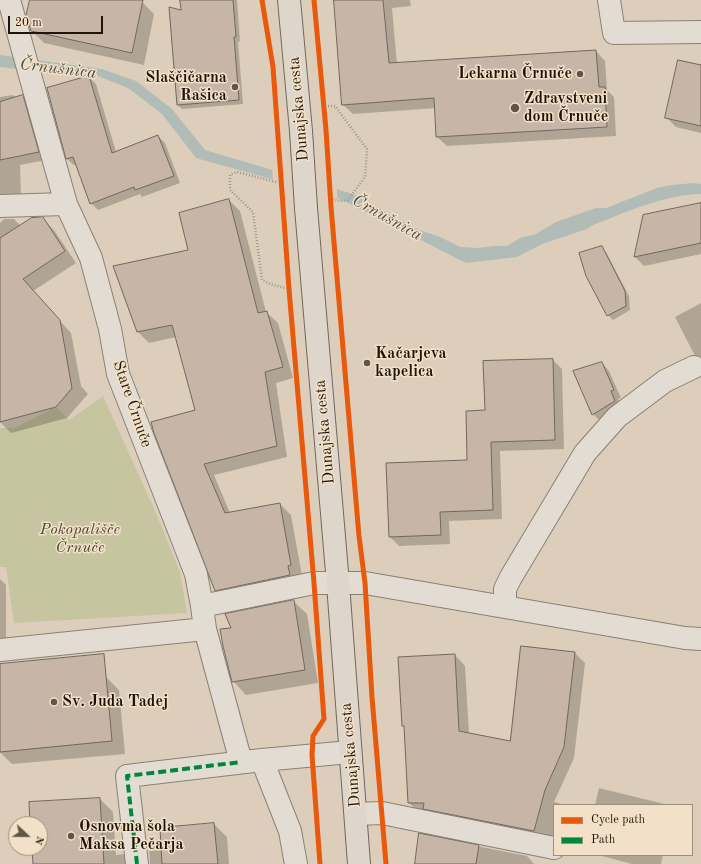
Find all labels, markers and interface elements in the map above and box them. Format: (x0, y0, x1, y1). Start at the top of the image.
scale bar (10, 8, 105, 34)
text: 20 m (15, 17, 42, 29)
water label: Črnušnica (19, 54, 97, 84)
street label: Dunajska cesta (285, 56, 313, 162)
place label: Lekarna Črnuče (458, 64, 572, 84)
place label: Slaščičarna Rašica (145, 68, 227, 106)
marker: Lekarna Črnuče (575, 69, 585, 79)
marker: Slaščičarna Rašica (230, 82, 240, 92)
place label: Zdravstveni dom Črnuče (524, 89, 608, 127)
marker: Zdravstveni dom Črnuče (509, 102, 521, 114)
water label: Črnušnica (348, 190, 426, 246)
place label: Kačarjeva kapelica (375, 344, 447, 382)
street label: Stare Črnuče (108, 358, 156, 450)
marker: Kačarjeva kapelica (362, 358, 372, 368)
street label: Dunajska cesta (311, 379, 339, 485)
park label: Pokopališče Črnuče (40, 520, 120, 558)
place label: Sv. Juda Tadej (62, 692, 168, 712)
marker: Sv. Juda Tadej (49, 697, 59, 707)
street label: Dunajska cesta (337, 702, 365, 808)
legend (553, 804, 693, 856)
text: Cycle path (591, 814, 645, 826)
north arrow (8, 816, 48, 856)
place label: Osnovma šola Maksa Pečarja (79, 817, 184, 855)
marker: Osnovma šola Maksa Pečarja (66, 831, 76, 841)
text: N (32, 834, 45, 846)
text: Path (591, 834, 615, 846)

